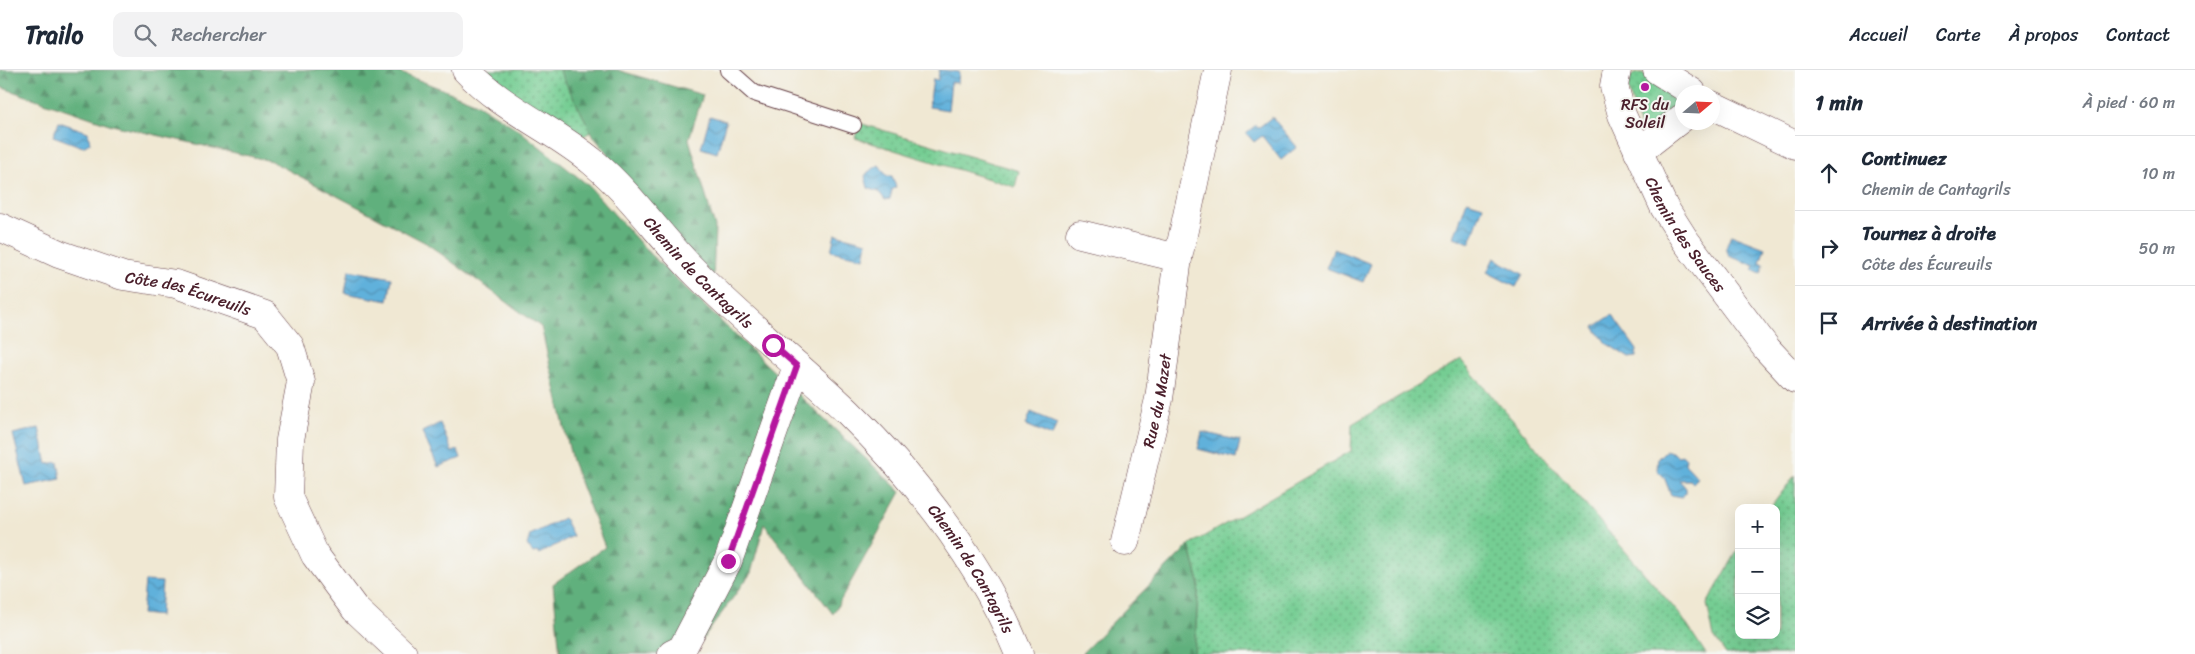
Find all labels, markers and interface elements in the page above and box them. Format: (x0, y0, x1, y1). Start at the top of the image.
search box (113, 12, 463, 57)
text: Trailo (25, 14, 83, 56)
text: Rechercher (171, 18, 266, 51)
text: Accueil (1849, 19, 1908, 51)
text: Carte (1936, 19, 1981, 51)
text: À propos (2009, 19, 2078, 51)
text: Contact (2106, 19, 2170, 51)
icon: search (131, 21, 159, 49)
marker: RFS du Soleil (1639, 81, 1651, 93)
text: 1 min (1815, 84, 1863, 122)
north arrow (1675, 85, 1720, 130)
text: À pied · 60 m (2083, 88, 2175, 117)
place label: RFS du Soleil (1621, 90, 1669, 137)
text: Continuez (1862, 142, 1947, 175)
icon: ahead (1815, 159, 1843, 187)
text: 10 m (2142, 159, 2175, 188)
street label: Chemin des Sauces (1637, 172, 1734, 299)
text: Chemin de Cantagrils (1862, 175, 2011, 204)
street label: Chemin de Cantagrils (636, 209, 761, 336)
text: Tournez à droite (1862, 217, 1996, 250)
icon: right (1815, 234, 1843, 262)
text: 50 m (2139, 234, 2175, 263)
text: Côte des Écureuils (1862, 250, 1992, 279)
street label: Côte des Écureuils (123, 262, 256, 324)
text: Arrivée à destination (1862, 307, 2037, 340)
icon: arrive (1815, 309, 1843, 337)
route start (762, 334, 785, 357)
street label: Rue du Mazet (1133, 351, 1180, 451)
street label: Chemin de Cantagrils (920, 497, 1023, 639)
map controls (1735, 504, 1780, 639)
button: + (1735, 504, 1780, 549)
button: − (1735, 549, 1780, 594)
route end (717, 550, 740, 573)
button: layers (1735, 594, 1780, 639)

